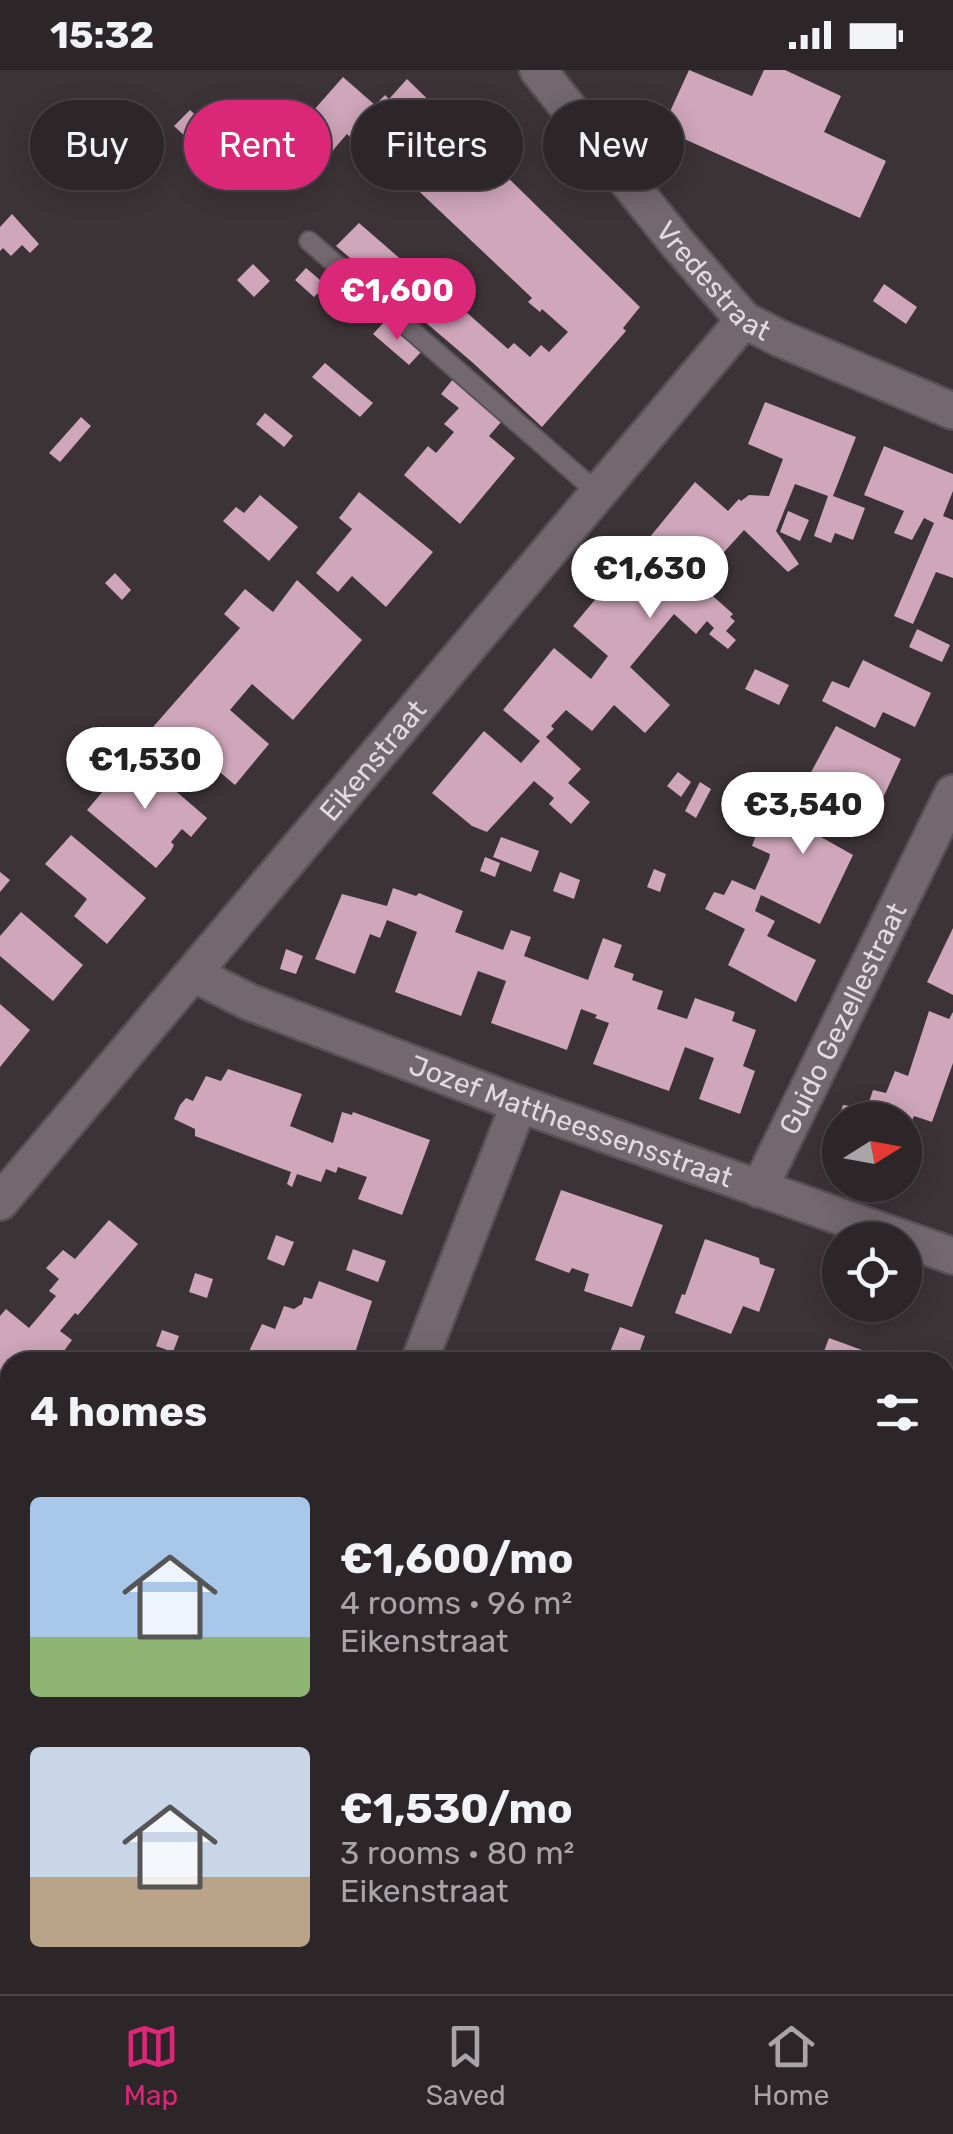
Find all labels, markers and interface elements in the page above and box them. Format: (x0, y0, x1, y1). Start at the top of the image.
text: 15:32 (50, 12, 154, 58)
chip: Buy (30, 100, 164, 190)
chip: Rent (184, 100, 331, 190)
chip: Filters (351, 100, 523, 190)
chip: New (543, 100, 684, 190)
street label: Vredestraat (649, 215, 776, 348)
pin: €1,600 (316, 258, 478, 343)
text: €1,600 (340, 271, 454, 309)
pin: €1,630 (569, 536, 731, 621)
text: €1,630 (593, 549, 707, 587)
street label: Eikenstraat (313, 693, 433, 828)
pin: €1,530 (64, 727, 226, 812)
text: €1,530 (88, 740, 202, 778)
pin: €3,540 (722, 772, 884, 857)
text: €3,540 (743, 785, 863, 823)
street label: Guido Gezellestraat (772, 897, 914, 1140)
street label: Jozef Mattheessensstraat (405, 1048, 737, 1195)
north arrow (822, 1102, 922, 1202)
map controls (822, 1102, 922, 1322)
button: locate (822, 1222, 922, 1322)
icon: filters (870, 1385, 925, 1440)
text: 4 homes (30, 1387, 207, 1437)
text: €1,600/mo (340, 1534, 573, 1584)
icon: home (110, 1537, 230, 1657)
text: 4 rooms · 96 m² (340, 1584, 572, 1622)
text: Eikenstraat (340, 1622, 509, 1660)
text: €1,530/mo (340, 1784, 573, 1834)
icon: home (110, 1787, 230, 1907)
text: 3 rooms · 80 m² (340, 1834, 575, 1872)
text: Eikenstraat (340, 1872, 509, 1910)
tab: Map (124, 2019, 179, 2112)
tab: Saved (426, 2019, 506, 2112)
tab: Home (753, 2019, 829, 2112)

